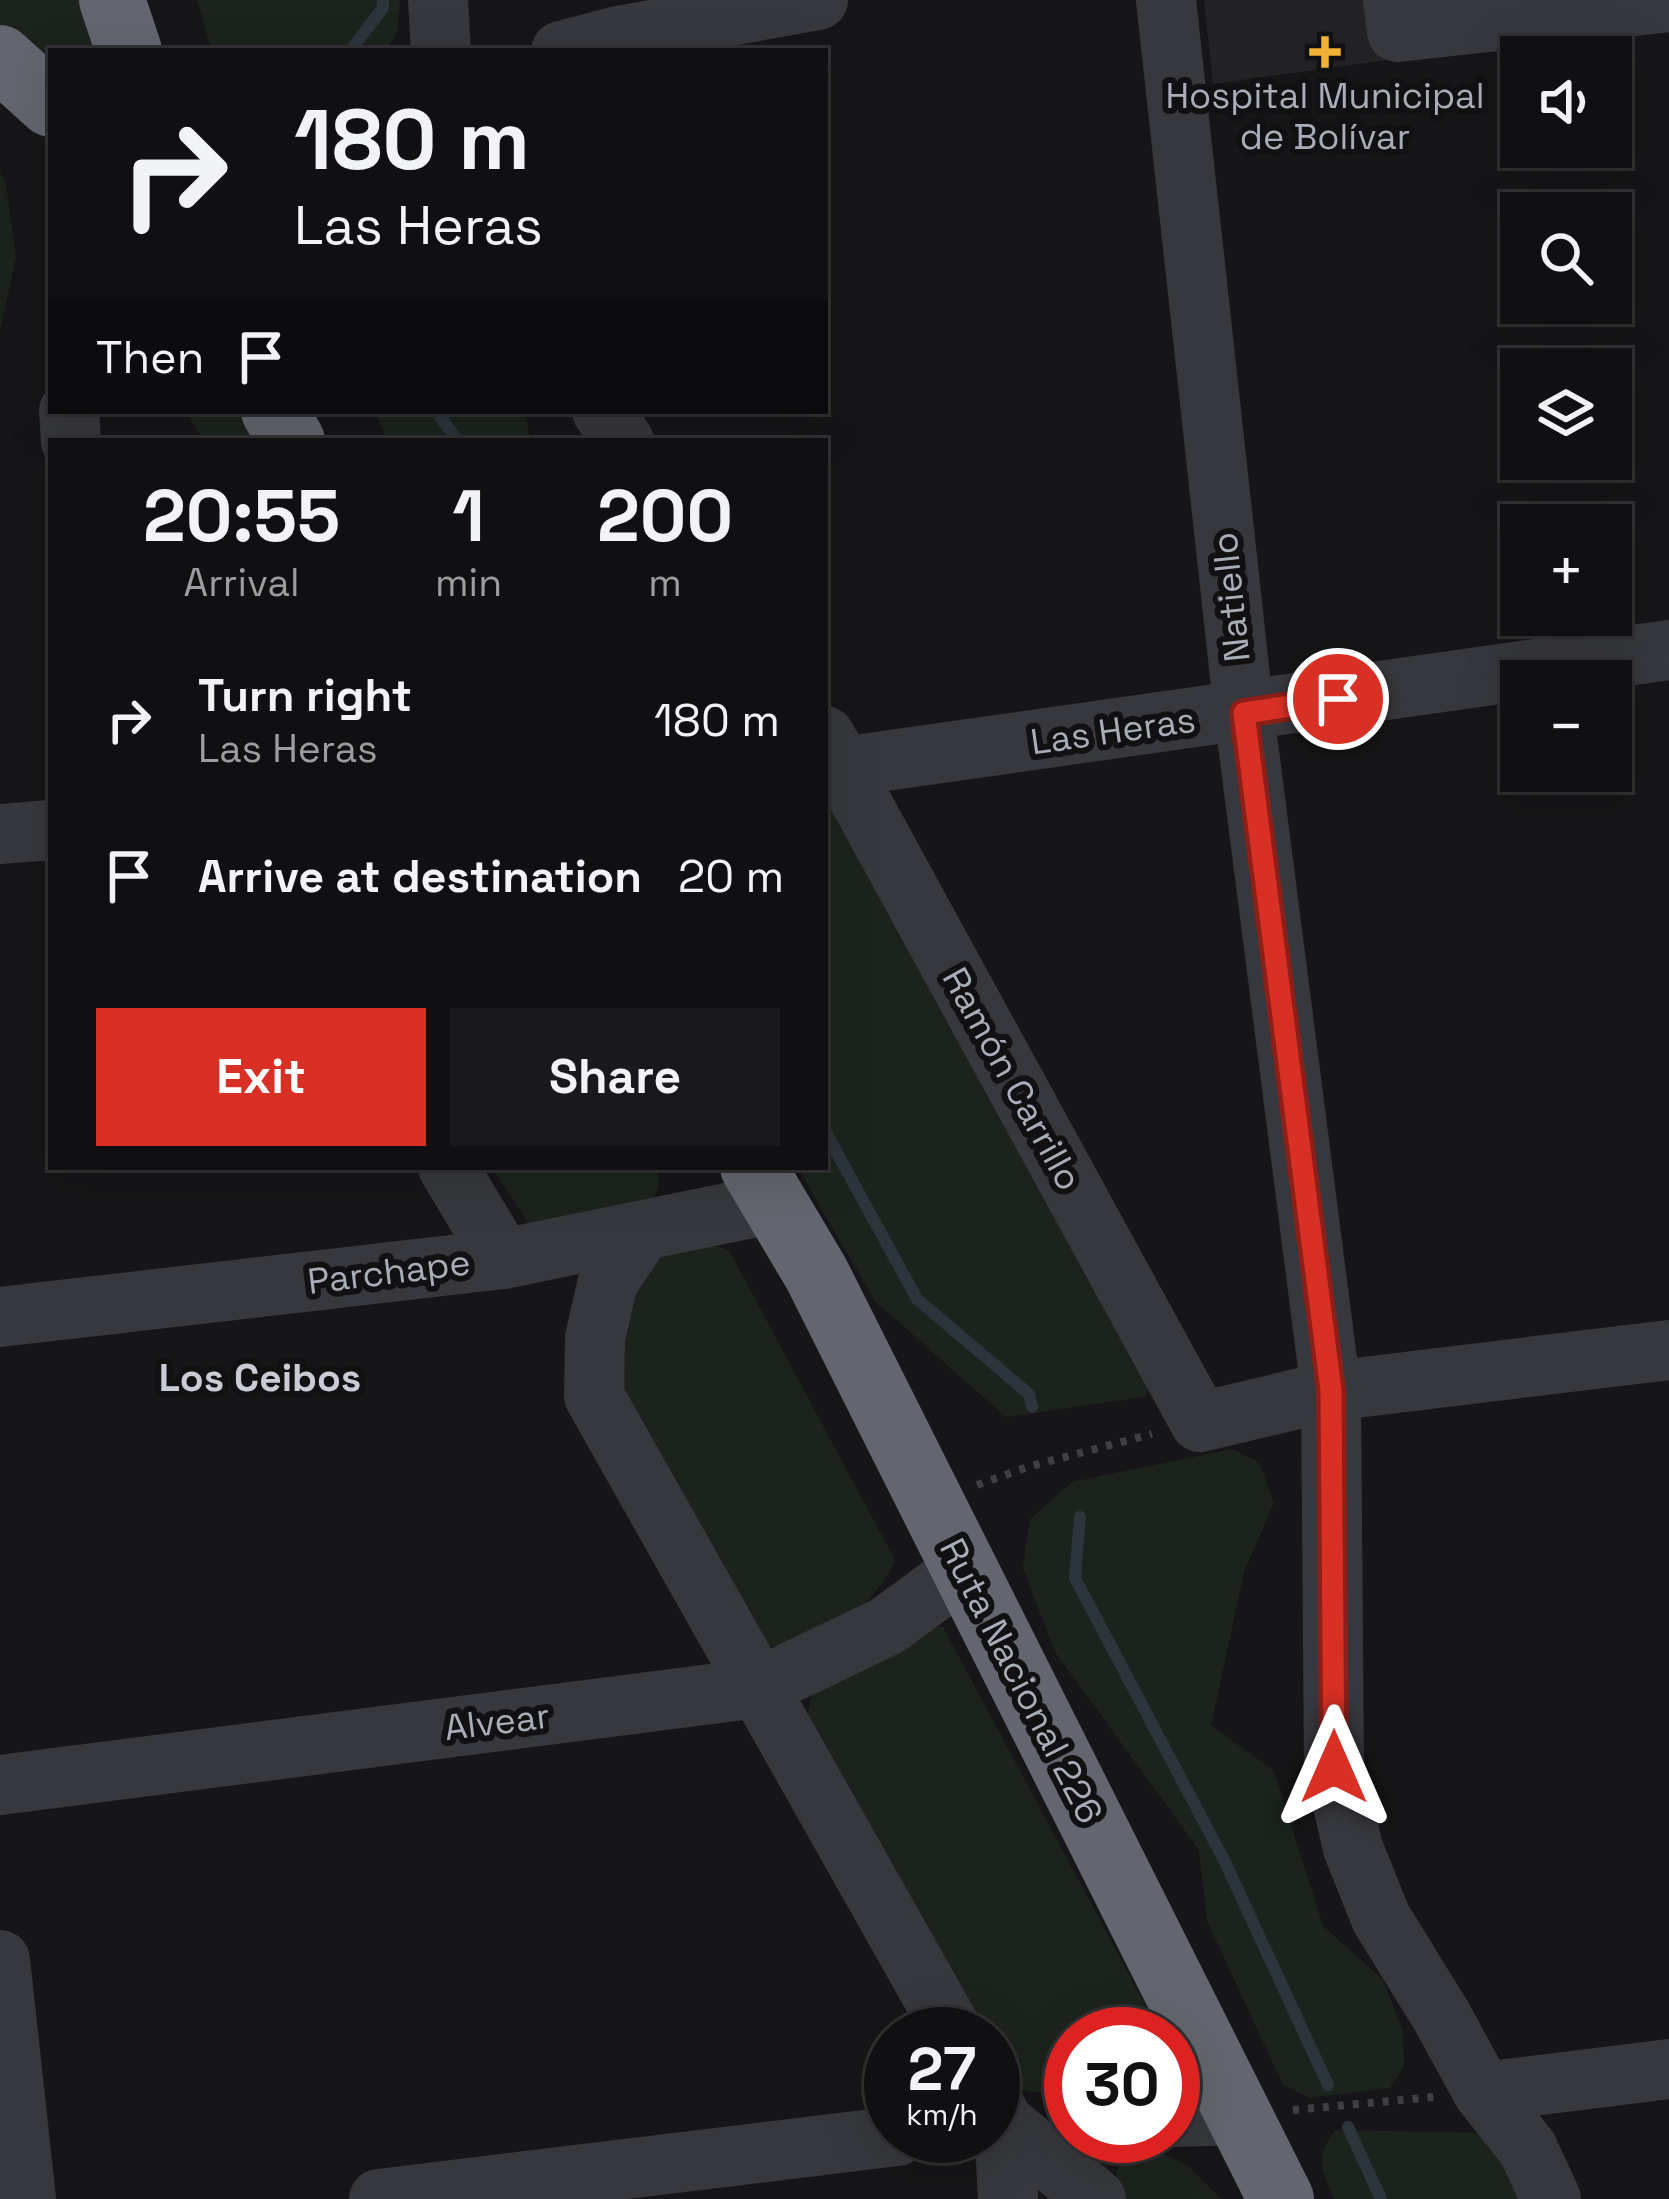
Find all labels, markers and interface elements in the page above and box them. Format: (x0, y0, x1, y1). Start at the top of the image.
marker: Hospital Municipal de Bolívar (1309, 36, 1341, 68)
map controls (1500, 36, 1632, 792)
button: sound (1500, 36, 1632, 168)
place label: Hospital Municipal de Bolívar (1165, 73, 1485, 160)
text: 180 m (294, 86, 530, 194)
icon: right (96, 96, 252, 252)
text: Las Heras (294, 191, 543, 260)
button: search (1500, 192, 1632, 324)
icon: arrive (228, 324, 294, 390)
text: Then (96, 329, 204, 386)
button: layers (1500, 348, 1632, 480)
text: 20:55 (143, 470, 340, 562)
text: 1 (452, 470, 485, 562)
text: 200 (597, 470, 733, 562)
button: + (1500, 504, 1632, 636)
street label: Natiello (1201, 530, 1261, 664)
text: Arrival (184, 558, 300, 607)
text: min (435, 558, 502, 607)
text: m (648, 558, 682, 607)
pin (1287, 648, 1389, 750)
button: − (1500, 660, 1632, 792)
icon: arrive (1305, 666, 1371, 732)
text: Turn right (198, 667, 412, 724)
icon: right (96, 687, 162, 753)
text: 180 m (654, 692, 780, 749)
street label: Las Heras (1028, 697, 1198, 765)
text: Las Heras (198, 724, 378, 773)
icon: arrive (96, 843, 162, 909)
text: Arrive at destination (198, 848, 642, 905)
text: 20 m (678, 848, 784, 905)
street label: Ramón Carrillo (932, 960, 1092, 1198)
button: Exit (96, 1008, 426, 1146)
button: Share (450, 1008, 780, 1146)
street label: Parchape (305, 1239, 473, 1305)
district label: Los Ceibos (159, 1353, 361, 1402)
street label: Ruta Nacional 226 (929, 1531, 1113, 1831)
street label: Alvear (442, 1693, 552, 1751)
position arrow (1271, 1704, 1397, 1830)
speed limit sign: 30 (1044, 2007, 1200, 2163)
text: 27 (908, 2031, 976, 2108)
text: km/h (906, 2095, 978, 2134)

